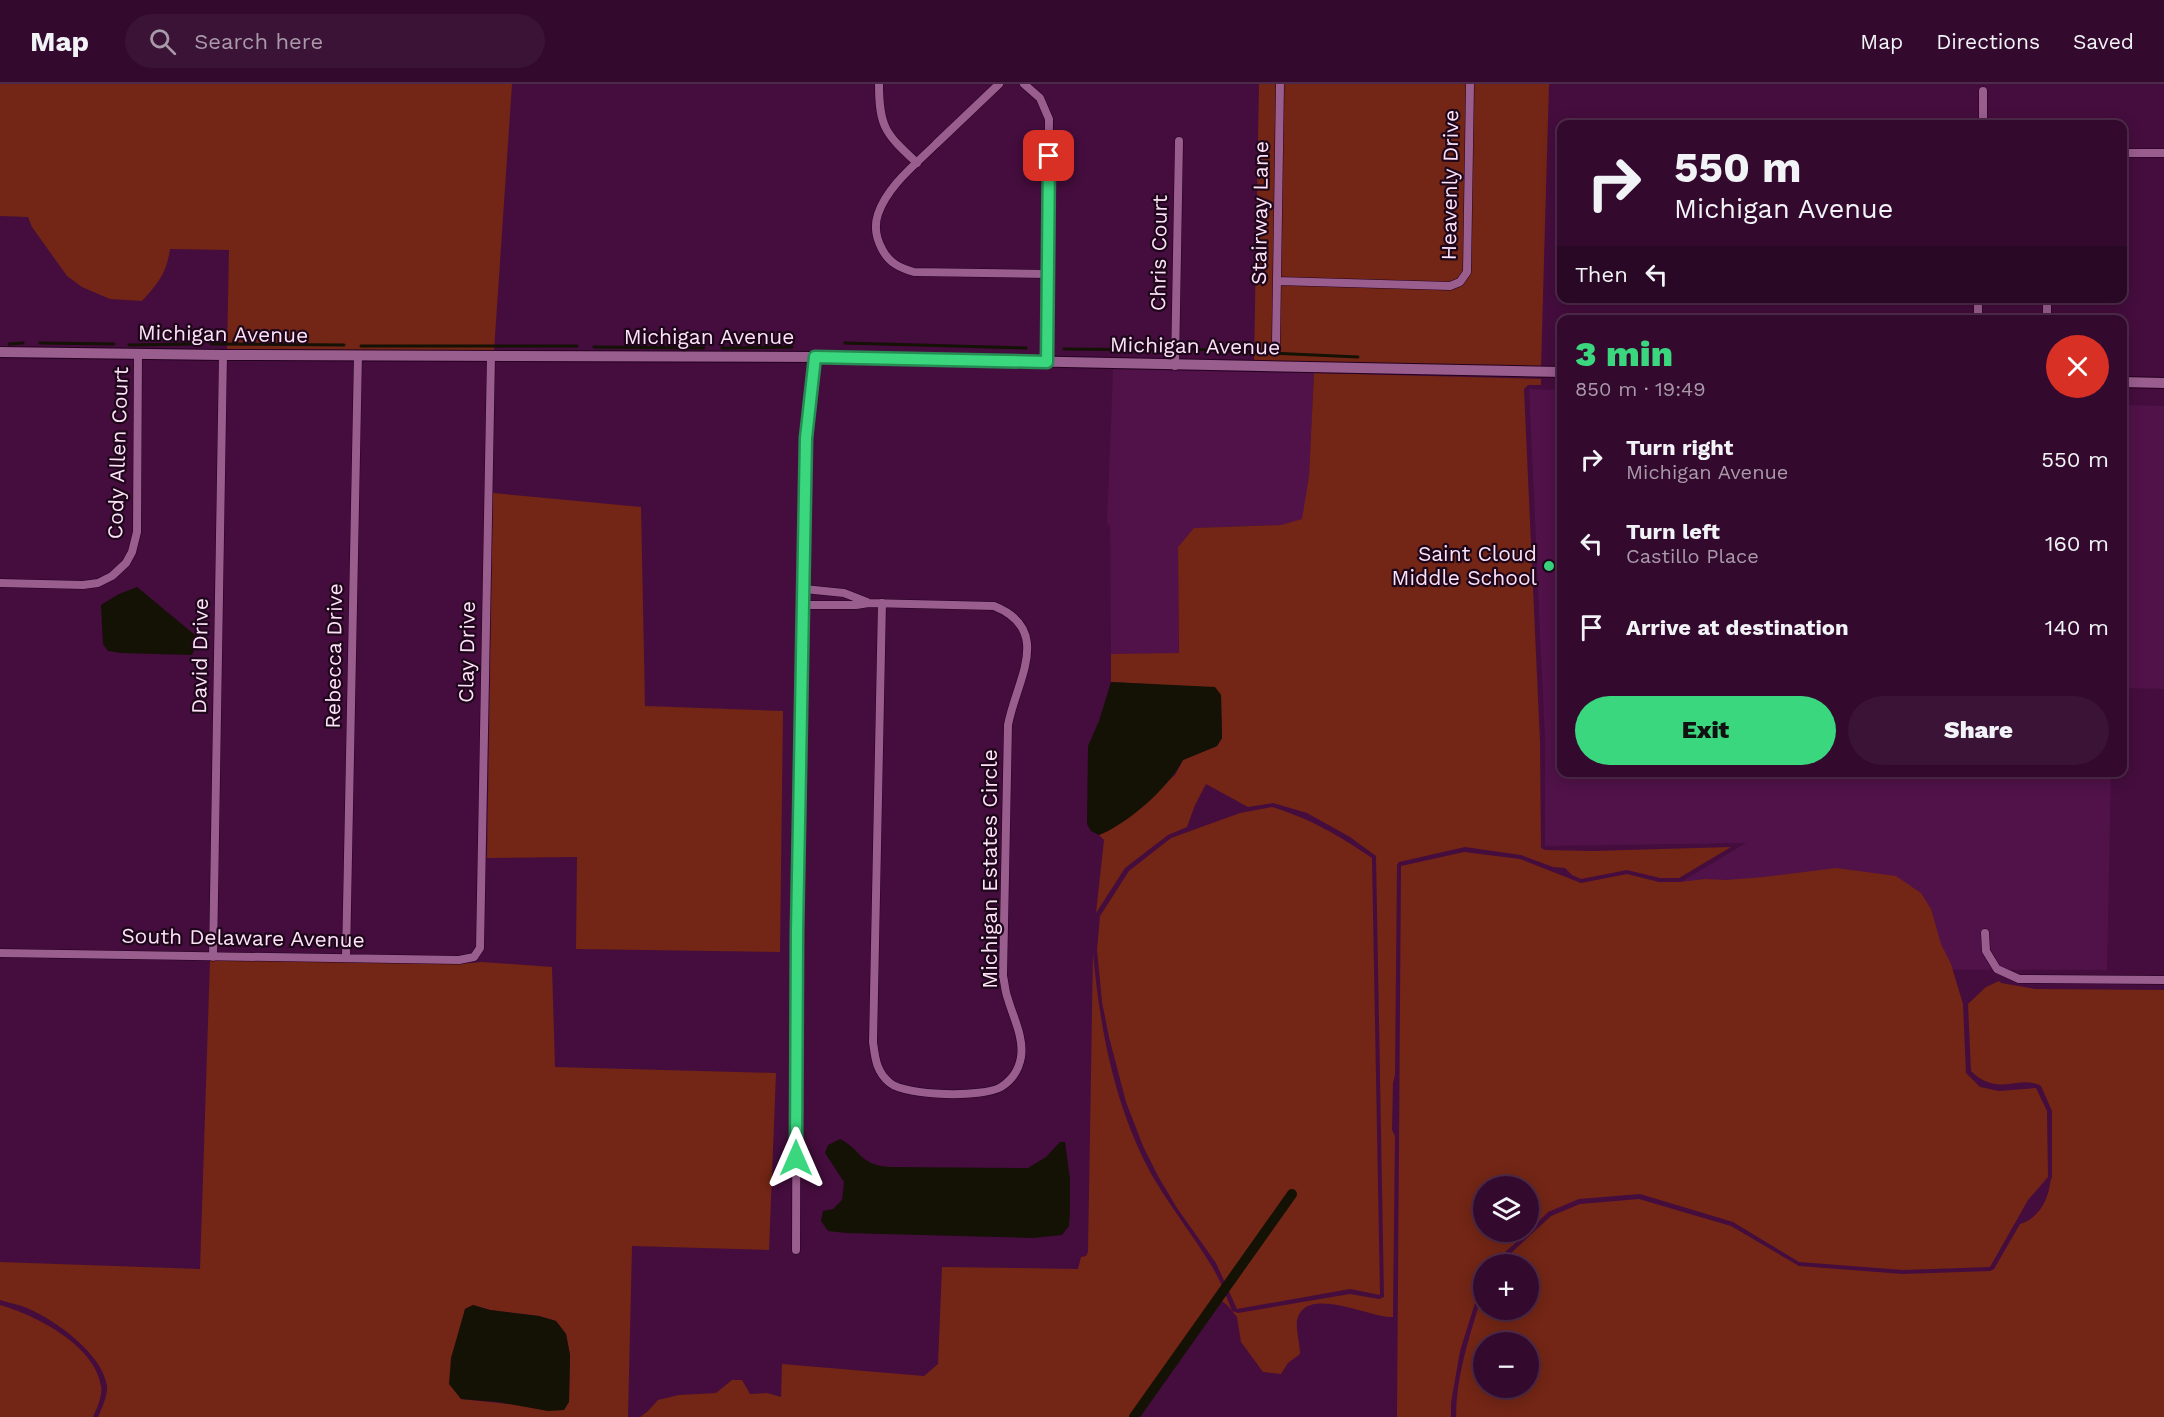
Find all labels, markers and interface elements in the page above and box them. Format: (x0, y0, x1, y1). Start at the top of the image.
search box (125, 14, 545, 68)
text: Map (30, 25, 89, 58)
icon: search (146, 25, 179, 58)
text: Search here (194, 29, 323, 54)
text: Map (1860, 29, 1903, 54)
text: Directions (1936, 29, 2040, 54)
text: Saved (2073, 29, 2134, 54)
street label: Heavenly Drive (1436, 110, 1463, 260)
pin (1023, 130, 1074, 181)
icon: arrive (1032, 139, 1065, 172)
street label: Stairway Lane (1246, 141, 1273, 285)
text: 550 m (1674, 143, 1802, 192)
icon: right (1575, 144, 1653, 222)
text: Michigan Avenue (1674, 193, 1893, 225)
street label: Chris Court (1145, 194, 1172, 311)
icon: left (1640, 258, 1673, 291)
text: Then (1575, 262, 1628, 287)
street label: Michigan Avenue (138, 320, 308, 347)
street label: Michigan Avenue (624, 324, 794, 349)
street label: Michigan Avenue (1110, 332, 1280, 359)
text: 3 min (1575, 333, 1673, 375)
button: close (2046, 335, 2109, 398)
street label: Cody Allen Court (102, 366, 133, 540)
text: 850 m · 19:49 (1575, 377, 1706, 401)
text: Turn right (1626, 435, 1733, 460)
icon: right (1575, 443, 1608, 476)
text: 550 m (2041, 447, 2109, 472)
text: Michigan Avenue (1626, 460, 1788, 484)
text: Turn left (1626, 519, 1720, 544)
icon: left (1575, 527, 1608, 560)
text: 160 m (2045, 531, 2109, 556)
place label: Saint Cloud Middle School (1392, 541, 1538, 590)
text: Castillo Place (1626, 544, 1759, 568)
marker: Saint Cloud Middle School (1542, 559, 1556, 573)
street label: Rebecca Drive (320, 583, 347, 729)
street label: David Drive (186, 598, 213, 714)
street label: Clay Drive (453, 601, 480, 703)
icon: arrive (1575, 611, 1608, 644)
text: Arrive at destination (1626, 615, 1849, 640)
text: 140 m (2045, 615, 2109, 640)
button: Exit (1575, 696, 1836, 765)
button: Share (1848, 696, 2109, 765)
street label: Michigan Estates Circle (977, 749, 1002, 989)
street label: South Delaware Avenue (121, 923, 365, 952)
position arrow (764, 1126, 828, 1190)
map controls (1473, 1176, 1539, 1398)
button: layers (1473, 1176, 1539, 1242)
button: + (1473, 1254, 1539, 1320)
button: − (1473, 1332, 1539, 1398)

